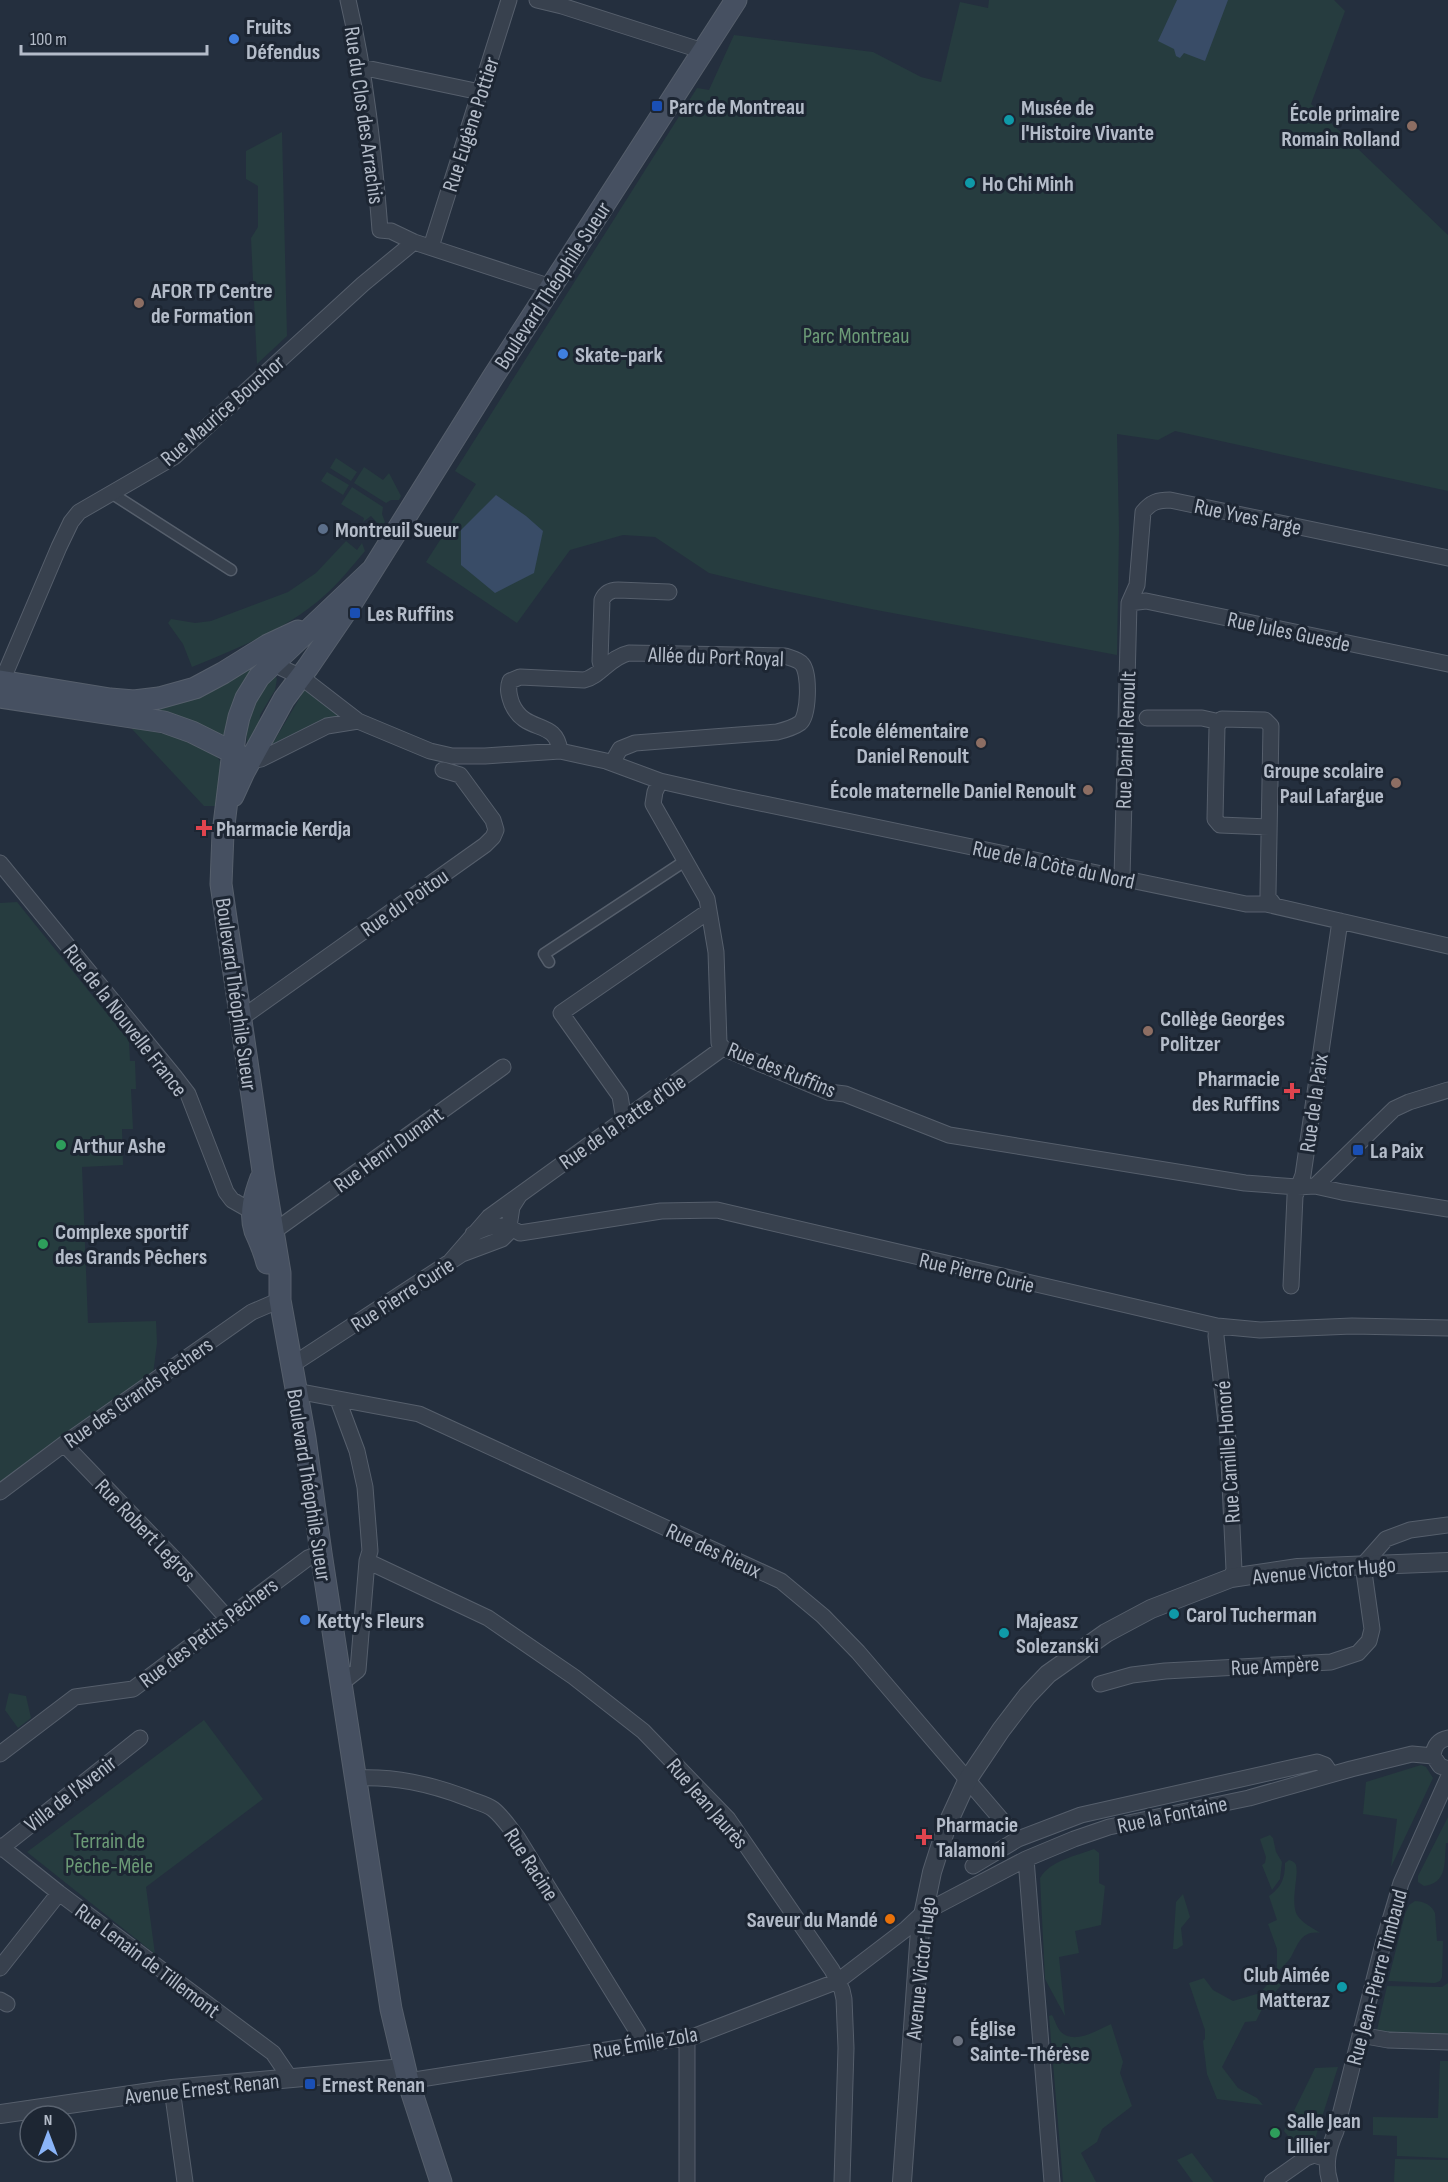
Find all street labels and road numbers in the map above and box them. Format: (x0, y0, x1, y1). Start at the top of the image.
street label: Rue du Clos des Arrachis (338, 25, 389, 206)
street label: Rue Eugène Pottier (437, 54, 506, 195)
street label: Boulevard Théophile Sueur (489, 197, 617, 375)
street label: Rue Maurice Bouchor (155, 350, 291, 472)
street label: Rue Yves Farge (1192, 493, 1304, 542)
street label: Rue Jules Guesde (1225, 606, 1352, 659)
street label: Allée du Port Royal (647, 642, 784, 673)
street label: Rue Daniel Renoult (1111, 670, 1142, 810)
street label: Rue de la Côte du Nord (970, 835, 1137, 896)
street label: Rue du Poitou (356, 863, 454, 943)
street label: Boulevard Théophile Sueur (209, 896, 262, 1092)
street label: Rue de la Nouvelle France (57, 939, 193, 1103)
street label: Rue des Ruffins (723, 1036, 840, 1104)
street label: Rue de la Paix (1294, 1052, 1335, 1154)
street label: Rue de la Patte d'Oie (554, 1069, 692, 1176)
street label: Rue Henri Dunant (329, 1101, 449, 1199)
street label: Rue Pierre Curie (916, 1247, 1037, 1300)
street label: Rue Pierre Curie (346, 1252, 459, 1339)
street label: Rue des Grands Pêchers (59, 1332, 219, 1455)
street label: Rue Camille Honoré (1210, 1380, 1247, 1524)
street label: Boulevard Théophile Sueur (280, 1387, 337, 1583)
street label: Rue Robert Legros (89, 1473, 201, 1589)
street label: Rue des Rieux (662, 1518, 766, 1585)
street label: Avenue Victor Hugo (1250, 1552, 1397, 1591)
street label: Rue des Petits Pêchers (134, 1572, 284, 1694)
street label: Rue Ampère (1230, 1651, 1320, 1682)
street label: Villa de l'Avenir (20, 1750, 122, 1838)
street label: Rue Jean Jaurès (660, 1753, 754, 1855)
street label: Rue la Fontaine (1115, 1791, 1230, 1840)
street label: Rue Racine (497, 1823, 564, 1906)
street label: Rue Jean-Pierre Timbaud (1341, 1886, 1414, 2068)
street label: Avenue Victor Hugo (900, 1895, 942, 2042)
street label: Rue Lenain de Tillemont (69, 1898, 225, 2025)
street label: Rue Émile Zola (591, 2021, 700, 2066)
street label: Avenue Ernest Renan (123, 2068, 281, 2111)

